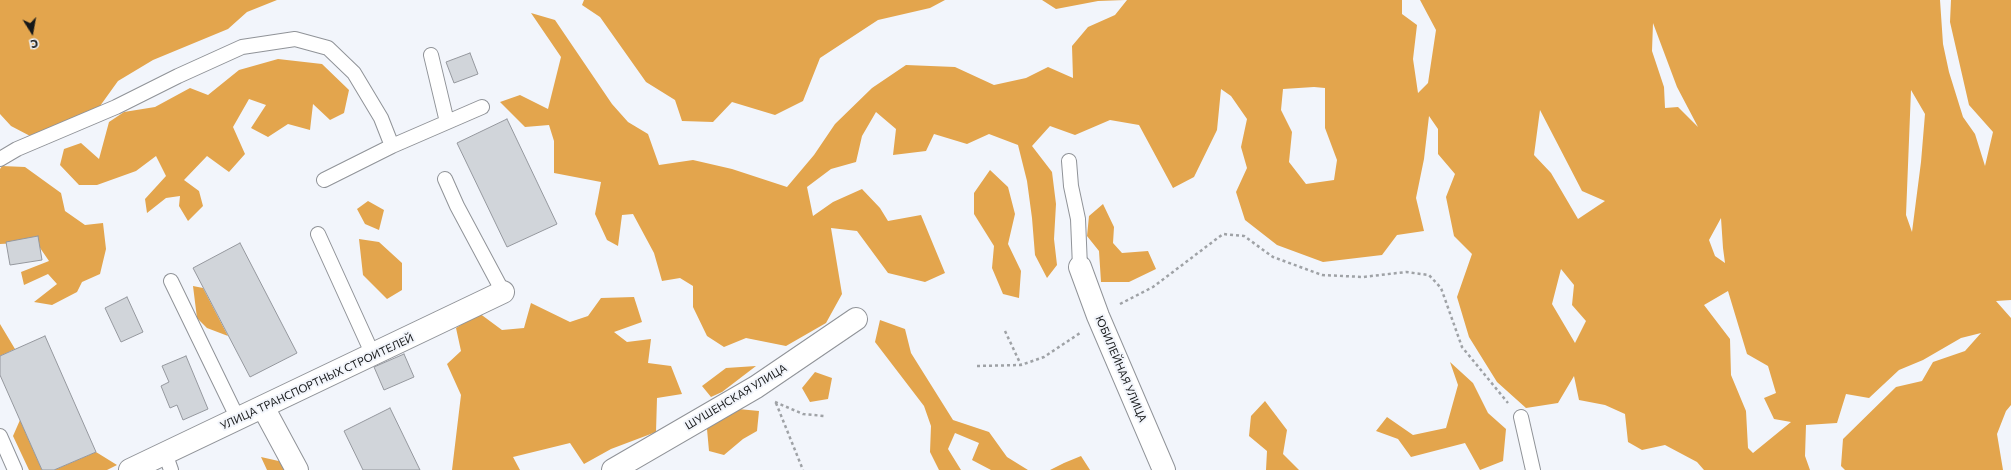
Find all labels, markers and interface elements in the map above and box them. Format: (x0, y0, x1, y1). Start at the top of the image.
north arrow (12, 12, 52, 52)
text: С (29, 37, 39, 51)
street label: ЮБИЛЕЙНАЯ УЛИЦА (1093, 314, 1149, 424)
street label: УЛИЦА ТРАНСПОРТНЫХ СТРОИТЕЛЕЙ (218, 331, 416, 433)
street label: ШУШЕНСКАЯ УЛИЦА (683, 361, 789, 433)

